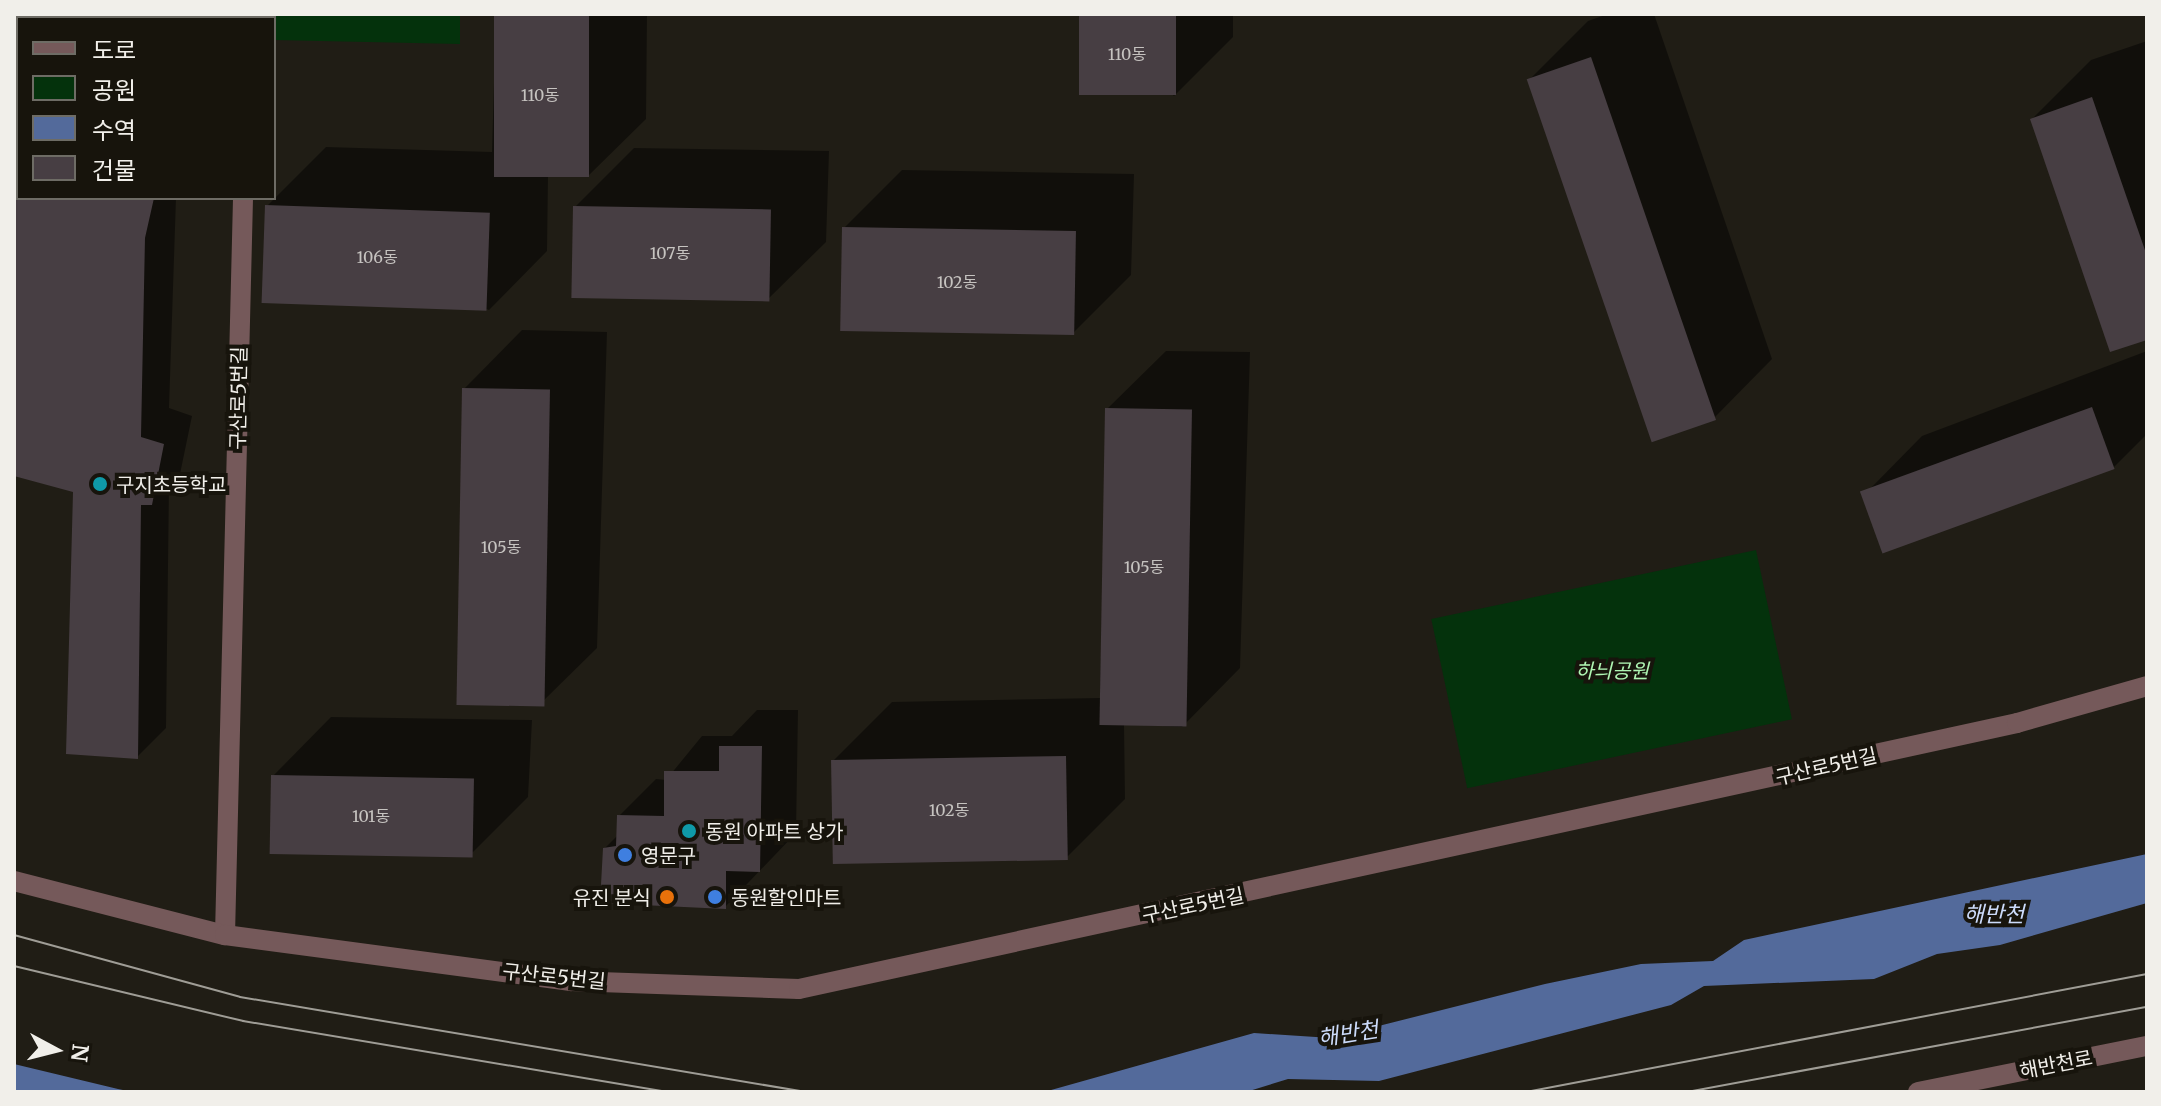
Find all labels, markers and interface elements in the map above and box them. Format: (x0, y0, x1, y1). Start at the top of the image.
legend (16, 16, 276, 200)
text: 도로 (92, 35, 136, 66)
house number: 110동 (1108, 44, 1146, 64)
text: 공원 (92, 75, 136, 106)
house number: 110동 (521, 85, 559, 105)
text: 수역 (92, 115, 136, 146)
text: 건물 (92, 155, 136, 186)
house number: 107동 (650, 243, 690, 263)
house number: 106동 (356, 247, 398, 267)
house number: 102동 (937, 272, 977, 292)
street label: 구산로5번길 (225, 346, 251, 450)
place label: 구지초등학교 (116, 472, 226, 496)
marker: 구지초등학교 (91, 475, 109, 493)
house number: 105동 (481, 537, 521, 557)
house number: 105동 (1124, 557, 1164, 577)
park label: 하늬공원 (1575, 658, 1649, 682)
street label: 구산로5번길 (1773, 743, 1879, 789)
house number: 102동 (929, 800, 969, 820)
house number: 101동 (352, 806, 390, 826)
place label: 동원 아파트 상가 (705, 819, 843, 843)
marker: 동원 아파트 상가 (680, 822, 698, 840)
place label: 영문구 (641, 843, 696, 867)
marker: 영문구 (616, 846, 634, 864)
street label: 구산로5번길 (1140, 882, 1246, 928)
place label: 유진 분식 (573, 885, 651, 909)
place label: 동원할인마트 (731, 885, 841, 909)
marker: 유진 분식 (658, 888, 676, 906)
marker: 동원할인마트 (706, 888, 724, 906)
water label: 해반천 (1964, 902, 2024, 928)
street label: 구산로5번길 (501, 959, 607, 993)
north arrow (16, 1010, 96, 1090)
water label: 해반천 (1316, 1016, 1380, 1052)
text: N (65, 1043, 95, 1063)
street label: 해반천로 (2018, 1045, 2094, 1083)

